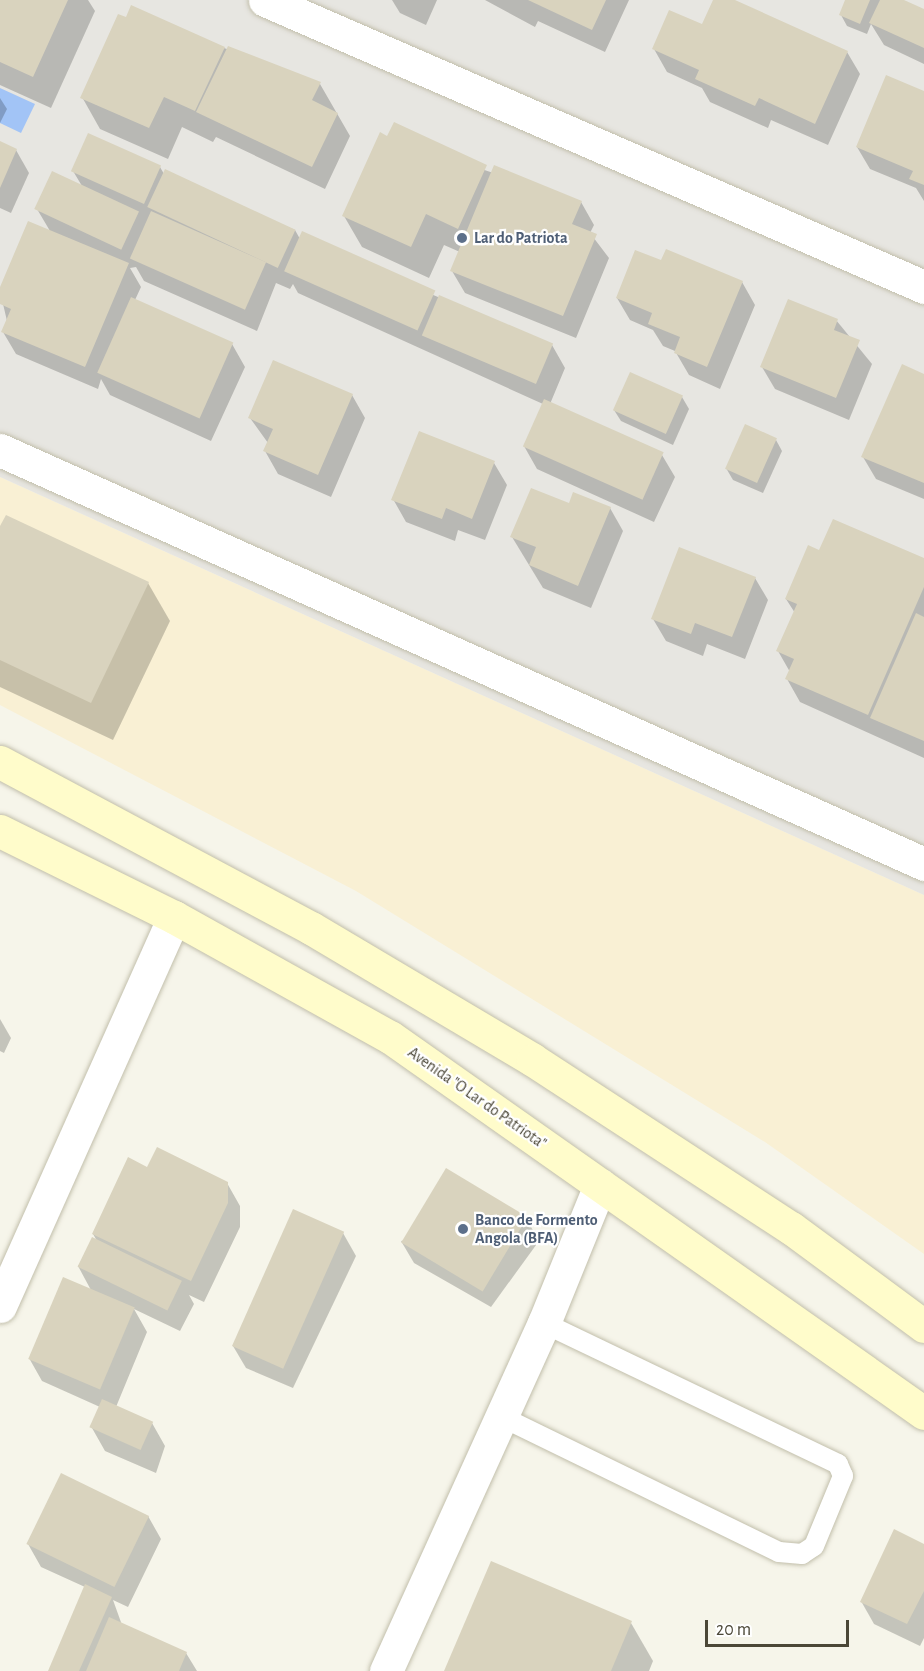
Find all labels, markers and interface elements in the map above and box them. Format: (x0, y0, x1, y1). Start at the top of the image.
place label: Lar do Patriota (474, 228, 568, 248)
marker: Lar do Patriota (455, 231, 469, 245)
street label: Avenida "O Lar do Patriota" (404, 1043, 550, 1153)
place label: Banco de Formento Angola (BFA) (475, 1210, 598, 1248)
marker: Banco de Formento Angola (BFA) (456, 1222, 470, 1236)
scale bar (708, 1608, 852, 1646)
text: 20 m (716, 1621, 751, 1639)

